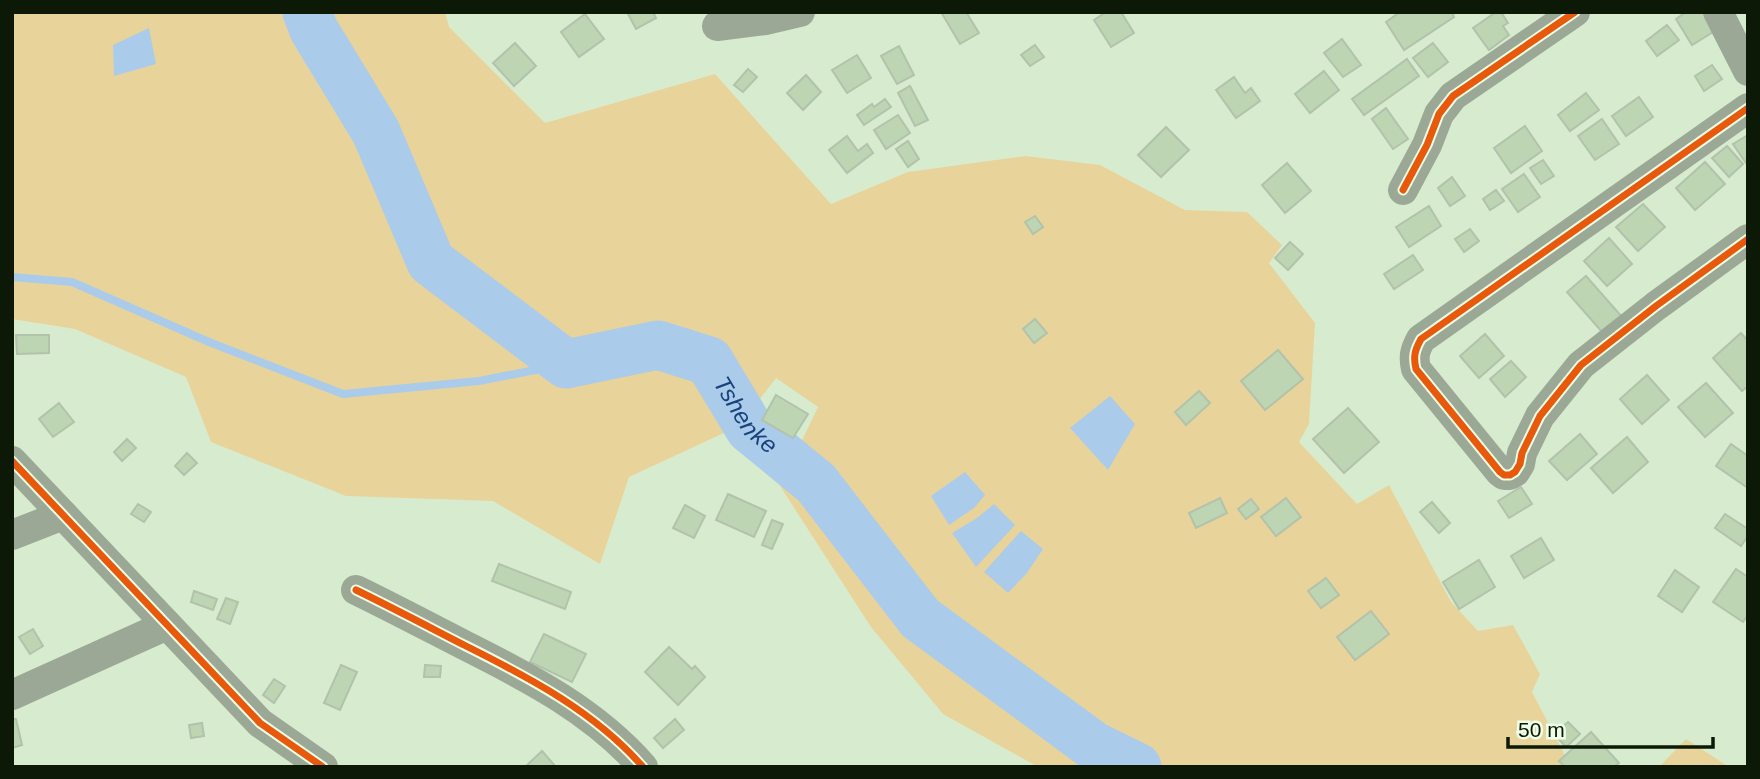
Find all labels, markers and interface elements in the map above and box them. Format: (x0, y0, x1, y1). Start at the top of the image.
water label: Tshenke (709, 371, 783, 459)
scale bar (1508, 706, 1713, 750)
text: 50 m (1518, 718, 1565, 741)

